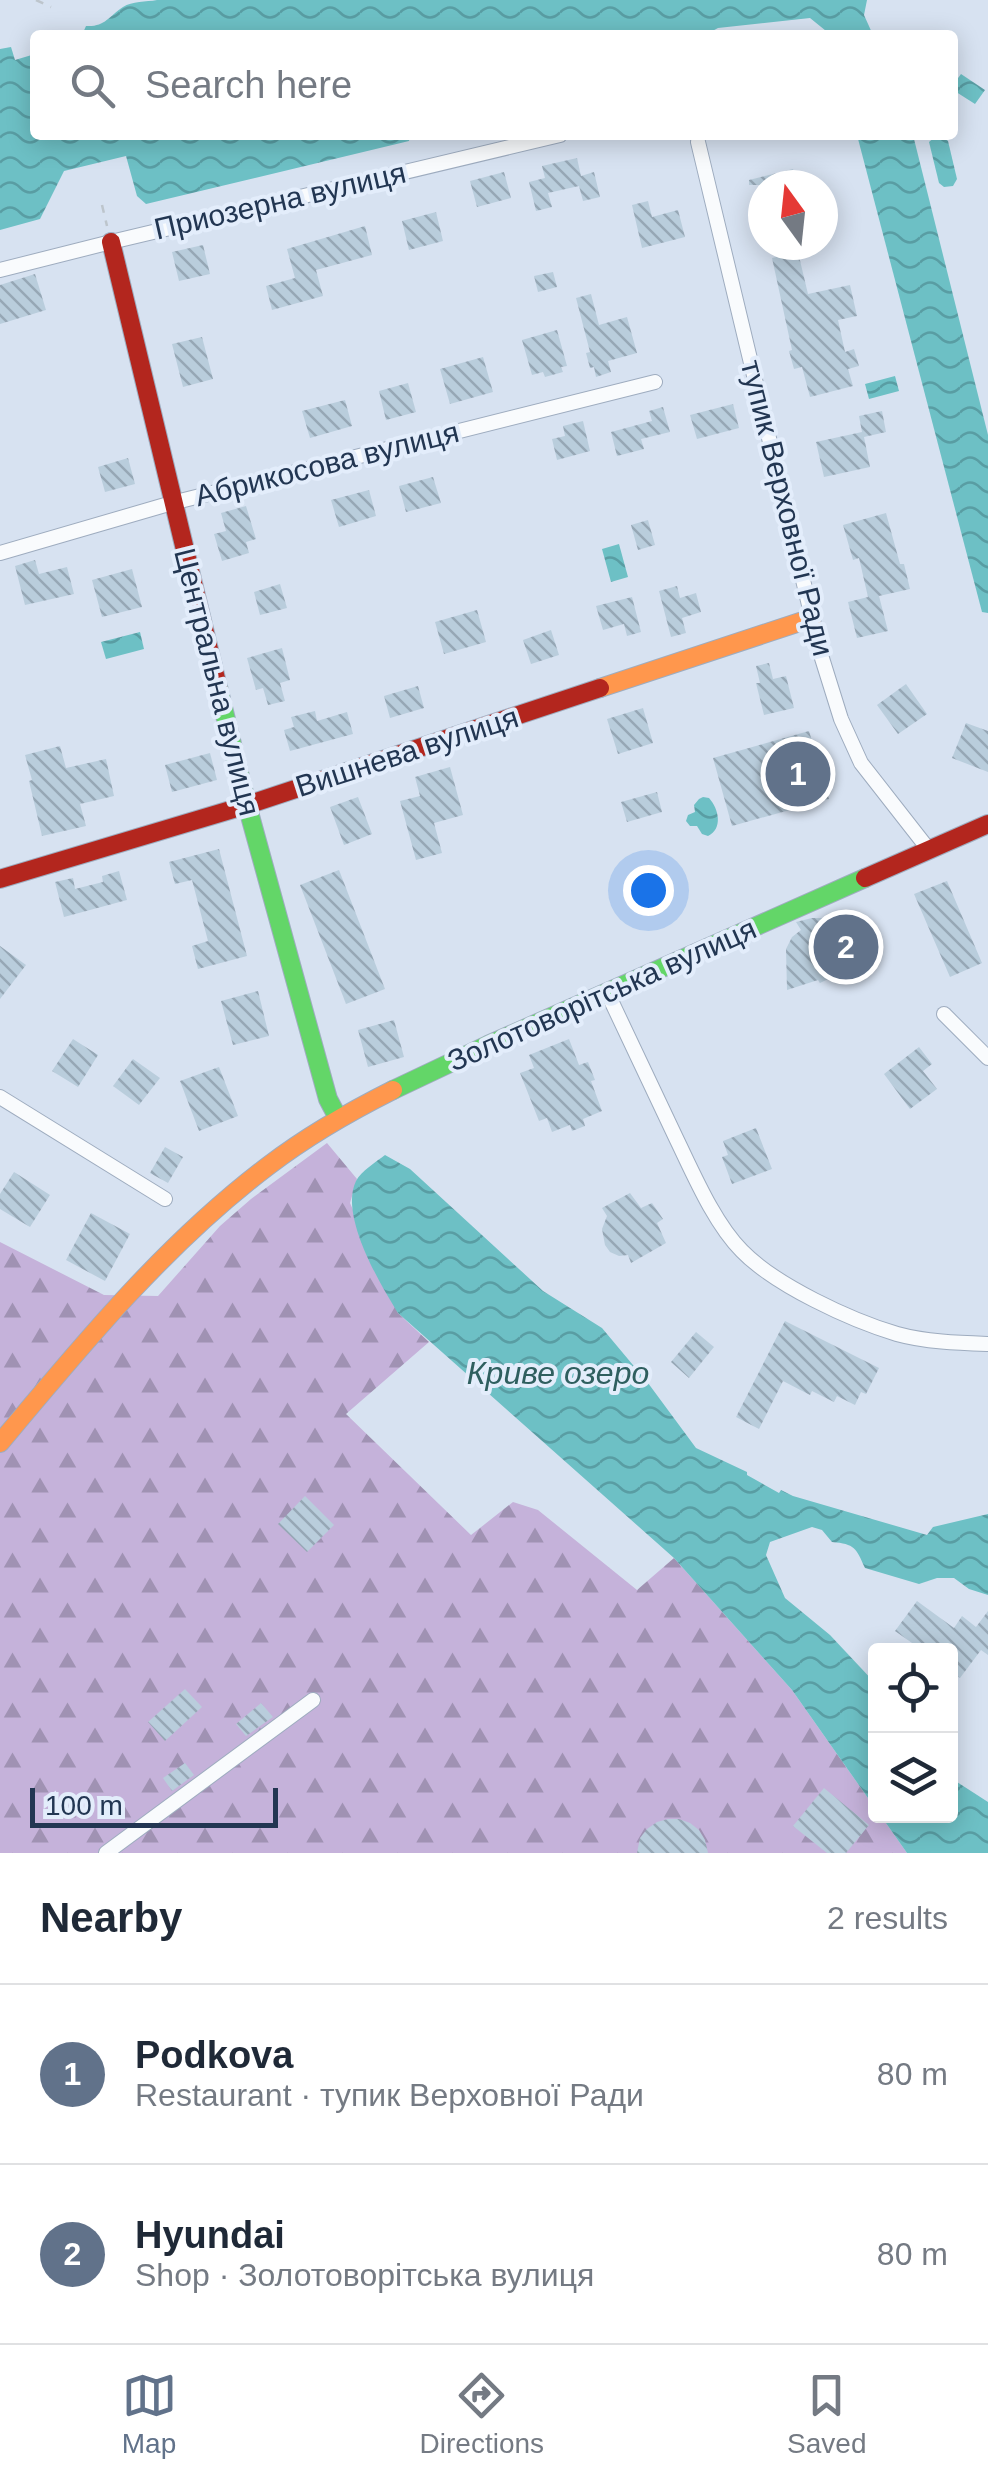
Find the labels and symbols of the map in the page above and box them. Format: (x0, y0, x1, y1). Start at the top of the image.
street label: Приозерна вулиця (151, 156, 409, 246)
north arrow (748, 170, 838, 260)
street label: тупик Верховної Ради (735, 357, 840, 659)
street label: Абрикосова вулиця (192, 415, 462, 512)
street label: Центральна вулиця (168, 545, 267, 819)
street label: Вишнева вулиця (291, 700, 522, 803)
pin: 1 (766, 736, 830, 812)
your location (623, 865, 674, 916)
pin: 2 (814, 910, 878, 984)
street label: Золотоворітська вулиця (443, 912, 761, 1078)
water label: Криве озеро (467, 1355, 649, 1391)
scale bar (30, 1783, 278, 1828)

